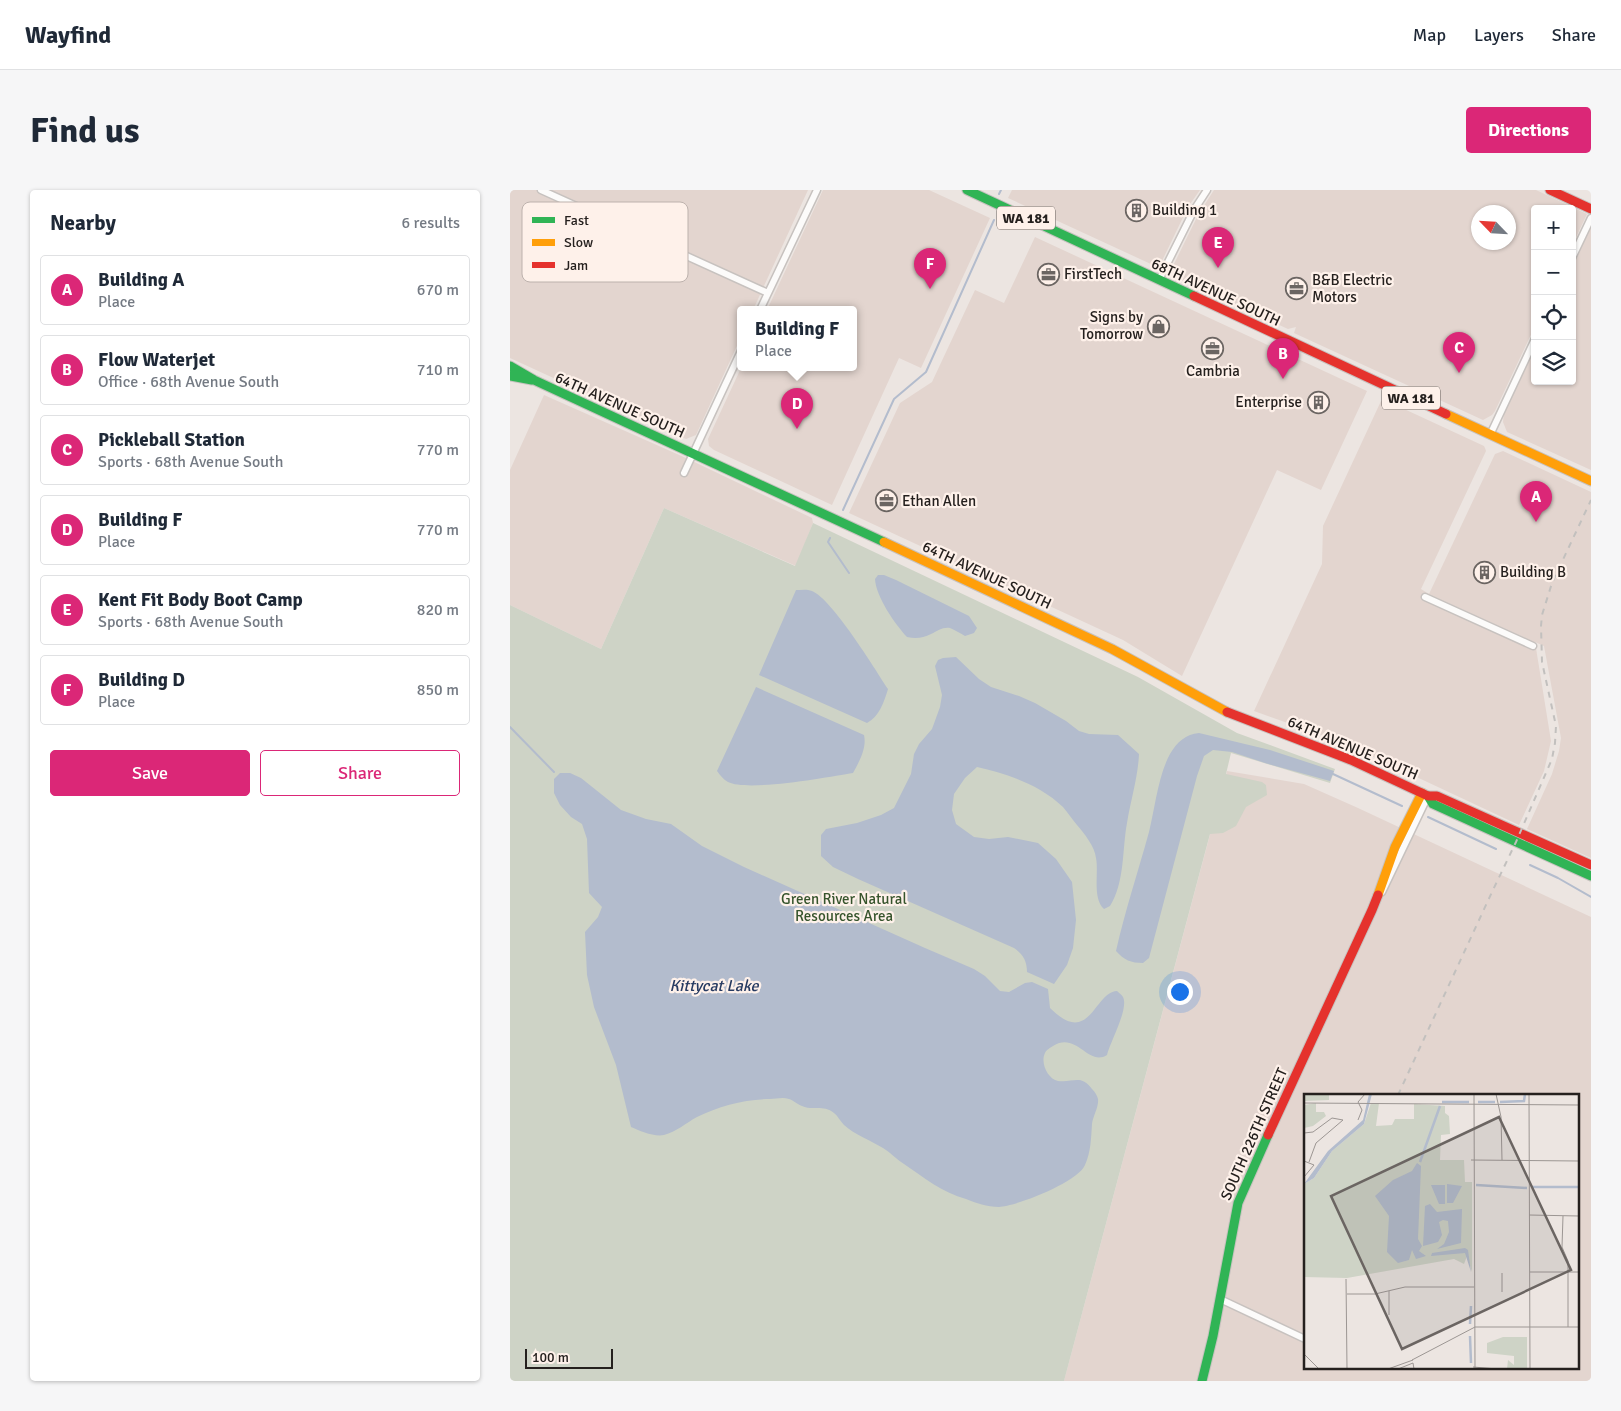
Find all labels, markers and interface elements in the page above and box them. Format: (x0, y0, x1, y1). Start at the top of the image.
text: Wayfind (25, 20, 111, 50)
text: Map (1413, 24, 1446, 46)
text: Layers (1474, 24, 1524, 46)
text: Share (1552, 24, 1596, 46)
button: Directions (1466, 107, 1591, 153)
text: Find us (30, 109, 140, 152)
building icon: Building 1 (1124, 198, 1148, 222)
place label: Building 1 (1152, 201, 1217, 219)
legend (522, 202, 688, 282)
north arrow (1471, 205, 1516, 250)
map controls (1531, 205, 1576, 385)
button: + (1531, 205, 1576, 250)
road number: WA 181 (997, 206, 1055, 230)
text: Nearby (50, 210, 116, 236)
text: Fast (564, 212, 589, 229)
text: 6 results (401, 213, 460, 233)
pin: E (1202, 227, 1234, 268)
text: Slow (564, 234, 593, 251)
pin: F (914, 248, 946, 289)
button: − (1531, 250, 1576, 295)
street label: 68TH AVENUE SOUTH (1149, 254, 1283, 330)
text: Jam (564, 257, 588, 274)
office icon: FirstTech (1036, 262, 1060, 286)
place label: FirstTech (1064, 265, 1122, 283)
text: Building A (98, 268, 184, 292)
place label: B&B Electric Motors (1312, 271, 1392, 306)
office icon: B&B Electric Motors (1284, 277, 1308, 301)
text: A (62, 280, 72, 300)
text: 670 m (417, 280, 459, 300)
text: Place (98, 292, 135, 312)
button: locate (1531, 295, 1576, 340)
popup (737, 306, 857, 371)
place label: Signs by Tomorrow (1080, 308, 1143, 343)
shop icon: Signs by Tomorrow (1147, 314, 1171, 338)
text: Building F (755, 317, 839, 341)
pin: C (1443, 332, 1475, 373)
office icon: Cambria (1201, 336, 1225, 360)
pin: B (1267, 338, 1299, 379)
button: layers (1531, 340, 1576, 385)
text: Place (755, 341, 792, 361)
text: Flow Waterjet (98, 348, 215, 372)
text: B (62, 360, 72, 380)
text: 710 m (417, 360, 459, 380)
place label: Cambria (1186, 362, 1240, 380)
street label: 64TH AVENUE SOUTH (552, 368, 688, 442)
text: Office · 68th Avenue South (98, 372, 279, 392)
road number: WA 181 (1382, 387, 1440, 410)
pin: D (781, 388, 813, 429)
building icon: Enterprise (1306, 390, 1330, 414)
place label: Enterprise (1235, 393, 1302, 411)
text: Pickleball Station (98, 428, 245, 452)
text: C (62, 440, 72, 460)
text: 770 m (417, 440, 459, 460)
text: Sports · 68th Avenue South (98, 452, 283, 472)
pin: A (1520, 481, 1552, 522)
office icon: Ethan Allen (874, 489, 898, 513)
place label: Ethan Allen (902, 492, 976, 510)
text: Building F (98, 508, 182, 532)
text: D (62, 520, 72, 540)
text: 770 m (417, 520, 459, 540)
text: Place (98, 532, 135, 552)
street label: 64TH AVENUE SOUTH (920, 537, 1054, 613)
building icon: Building B (1472, 560, 1496, 584)
place label: Building B (1500, 563, 1566, 581)
text: Kent Fit Body Boot Camp (98, 588, 303, 612)
text: E (62, 600, 72, 620)
text: 820 m (417, 600, 459, 620)
text: Sports · 68th Avenue South (98, 612, 283, 632)
text: Building D (98, 668, 185, 692)
text: F (63, 680, 71, 700)
text: 850 m (417, 680, 459, 700)
text: Place (98, 692, 135, 712)
street label: 64TH AVENUE SOUTH (1285, 712, 1421, 784)
button: Save (50, 750, 250, 796)
button: Share (260, 750, 460, 796)
park label: Green River Natural Resources Area (781, 890, 907, 925)
water label: Kittycat Lake (670, 976, 759, 996)
your location (1167, 979, 1193, 1005)
street label: SOUTH 226TH STREET (1217, 1065, 1292, 1203)
inset map (1304, 1094, 1578, 1368)
scale bar (525, 1346, 612, 1369)
text: 100 m (532, 1349, 569, 1366)

